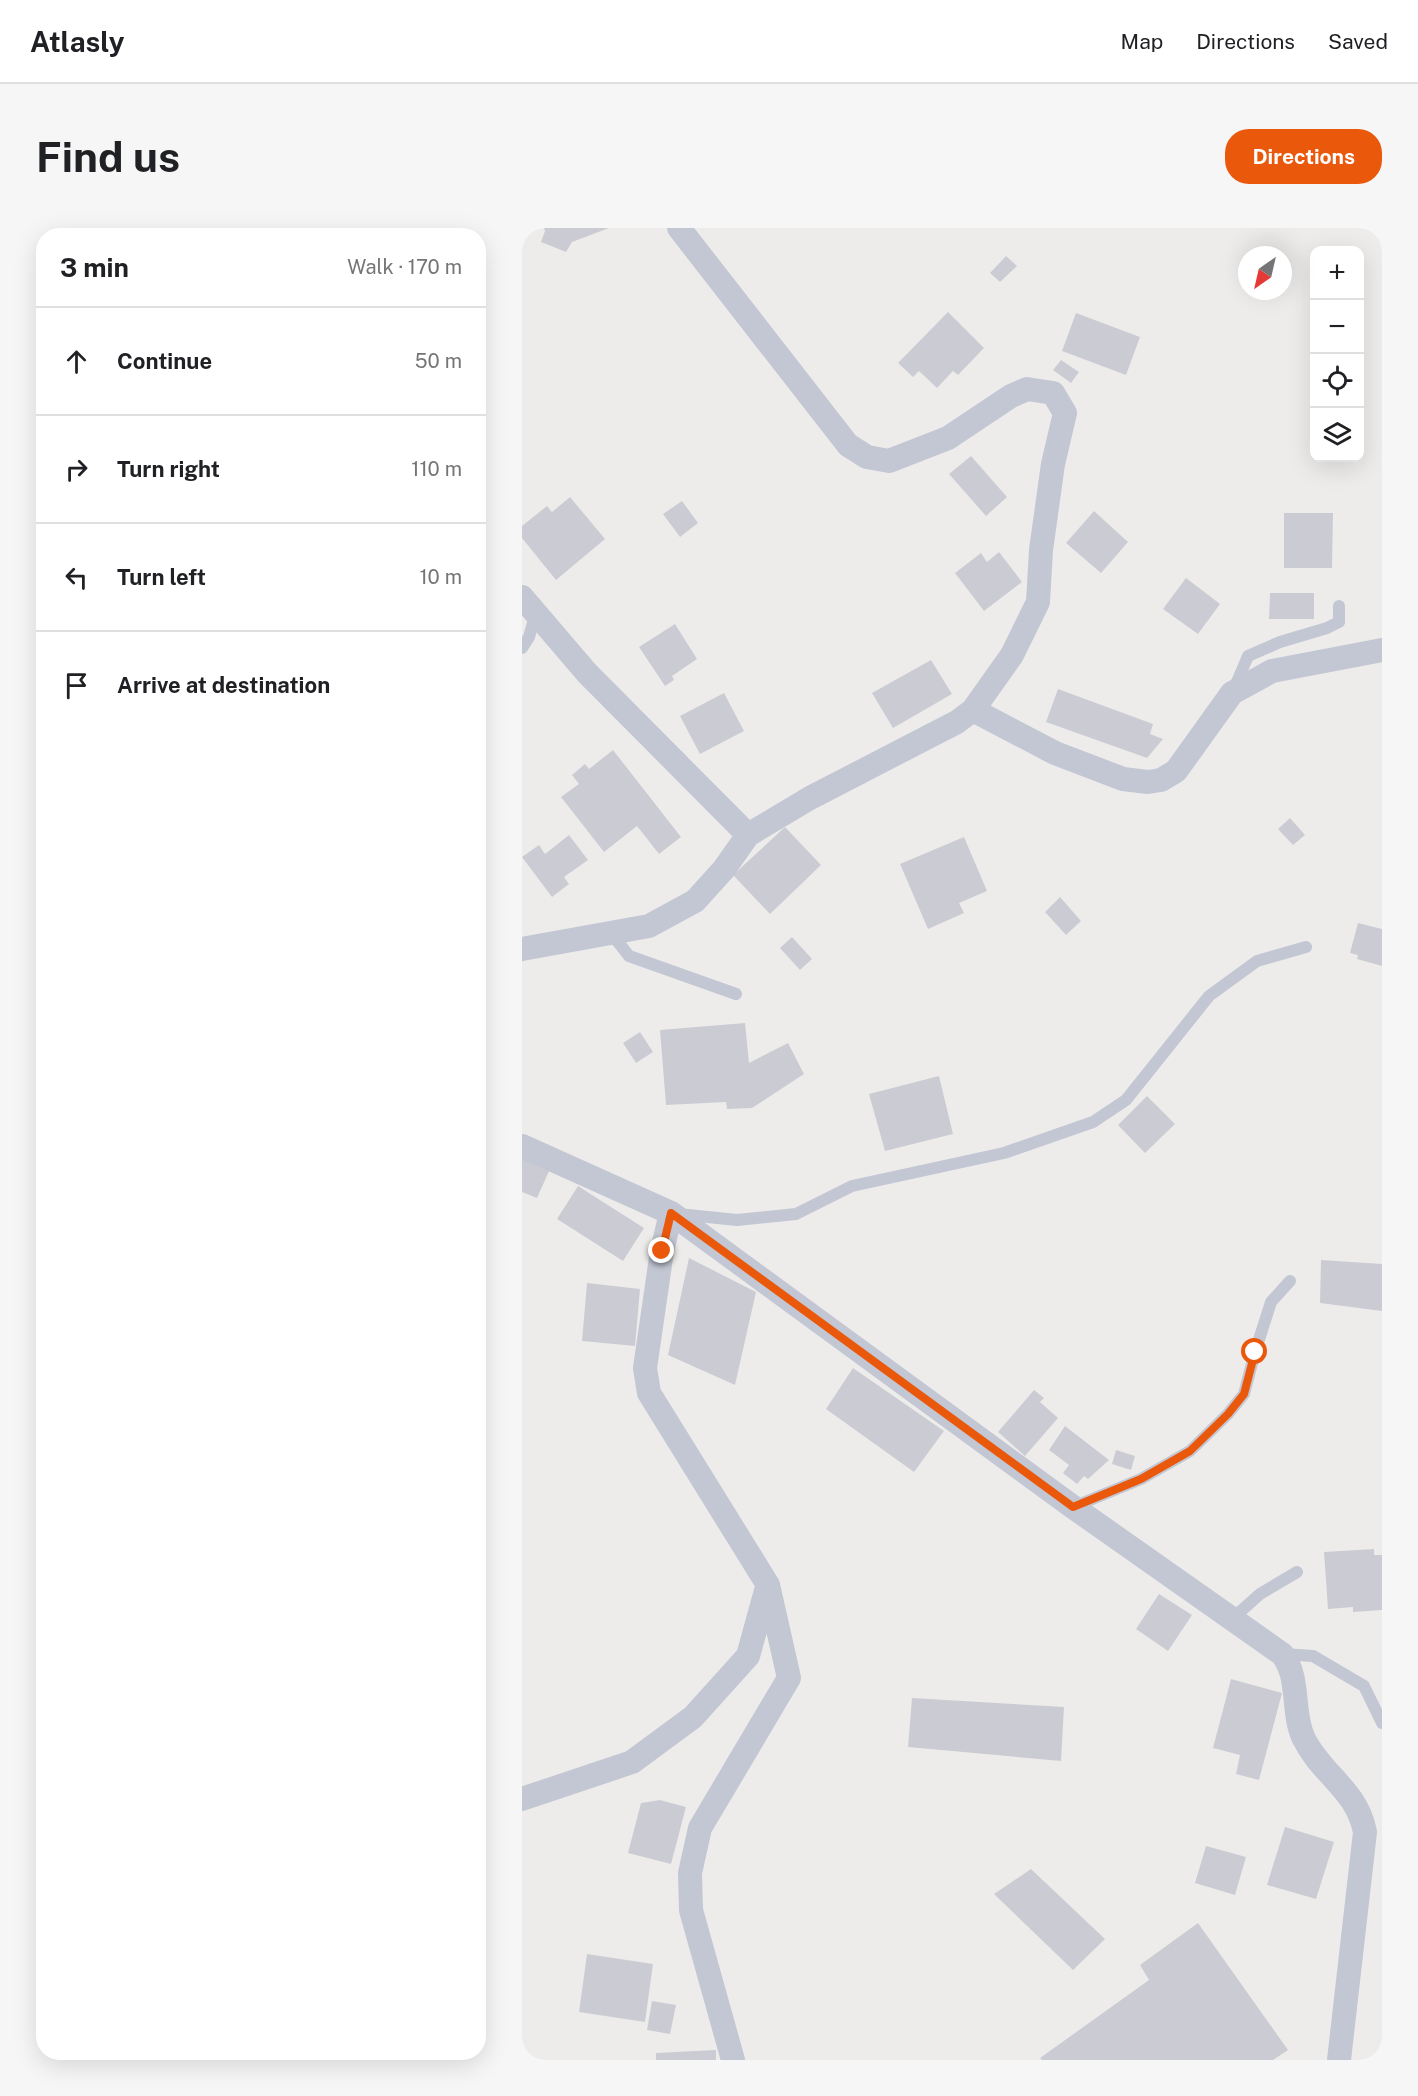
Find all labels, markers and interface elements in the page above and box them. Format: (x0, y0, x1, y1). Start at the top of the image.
text: Atlasly (30, 25, 124, 58)
text: Map (1121, 29, 1163, 54)
text: Directions (1196, 29, 1295, 54)
text: Saved (1328, 29, 1388, 54)
button: Directions (1225, 129, 1382, 184)
text: Find us (36, 132, 180, 181)
north arrow (1238, 246, 1292, 300)
map controls (1310, 246, 1364, 462)
button: + (1310, 246, 1364, 300)
text: 3 min (60, 252, 129, 283)
text: Walk · 170 m (347, 255, 462, 279)
button: − (1310, 300, 1364, 354)
icon: ahead (60, 345, 93, 378)
text: Continue (117, 348, 212, 374)
text: 50 m (415, 349, 462, 373)
button: locate (1310, 354, 1364, 408)
button: layers (1310, 408, 1364, 462)
icon: right (60, 453, 93, 486)
text: Turn right (117, 456, 220, 482)
text: 110 m (411, 457, 462, 481)
icon: left (60, 561, 93, 594)
text: Turn left (117, 564, 206, 590)
text: 10 m (419, 565, 462, 589)
icon: arrive (60, 669, 93, 702)
text: Arrive at destination (117, 672, 330, 698)
route end (648, 1237, 674, 1263)
route start (1241, 1338, 1267, 1364)

